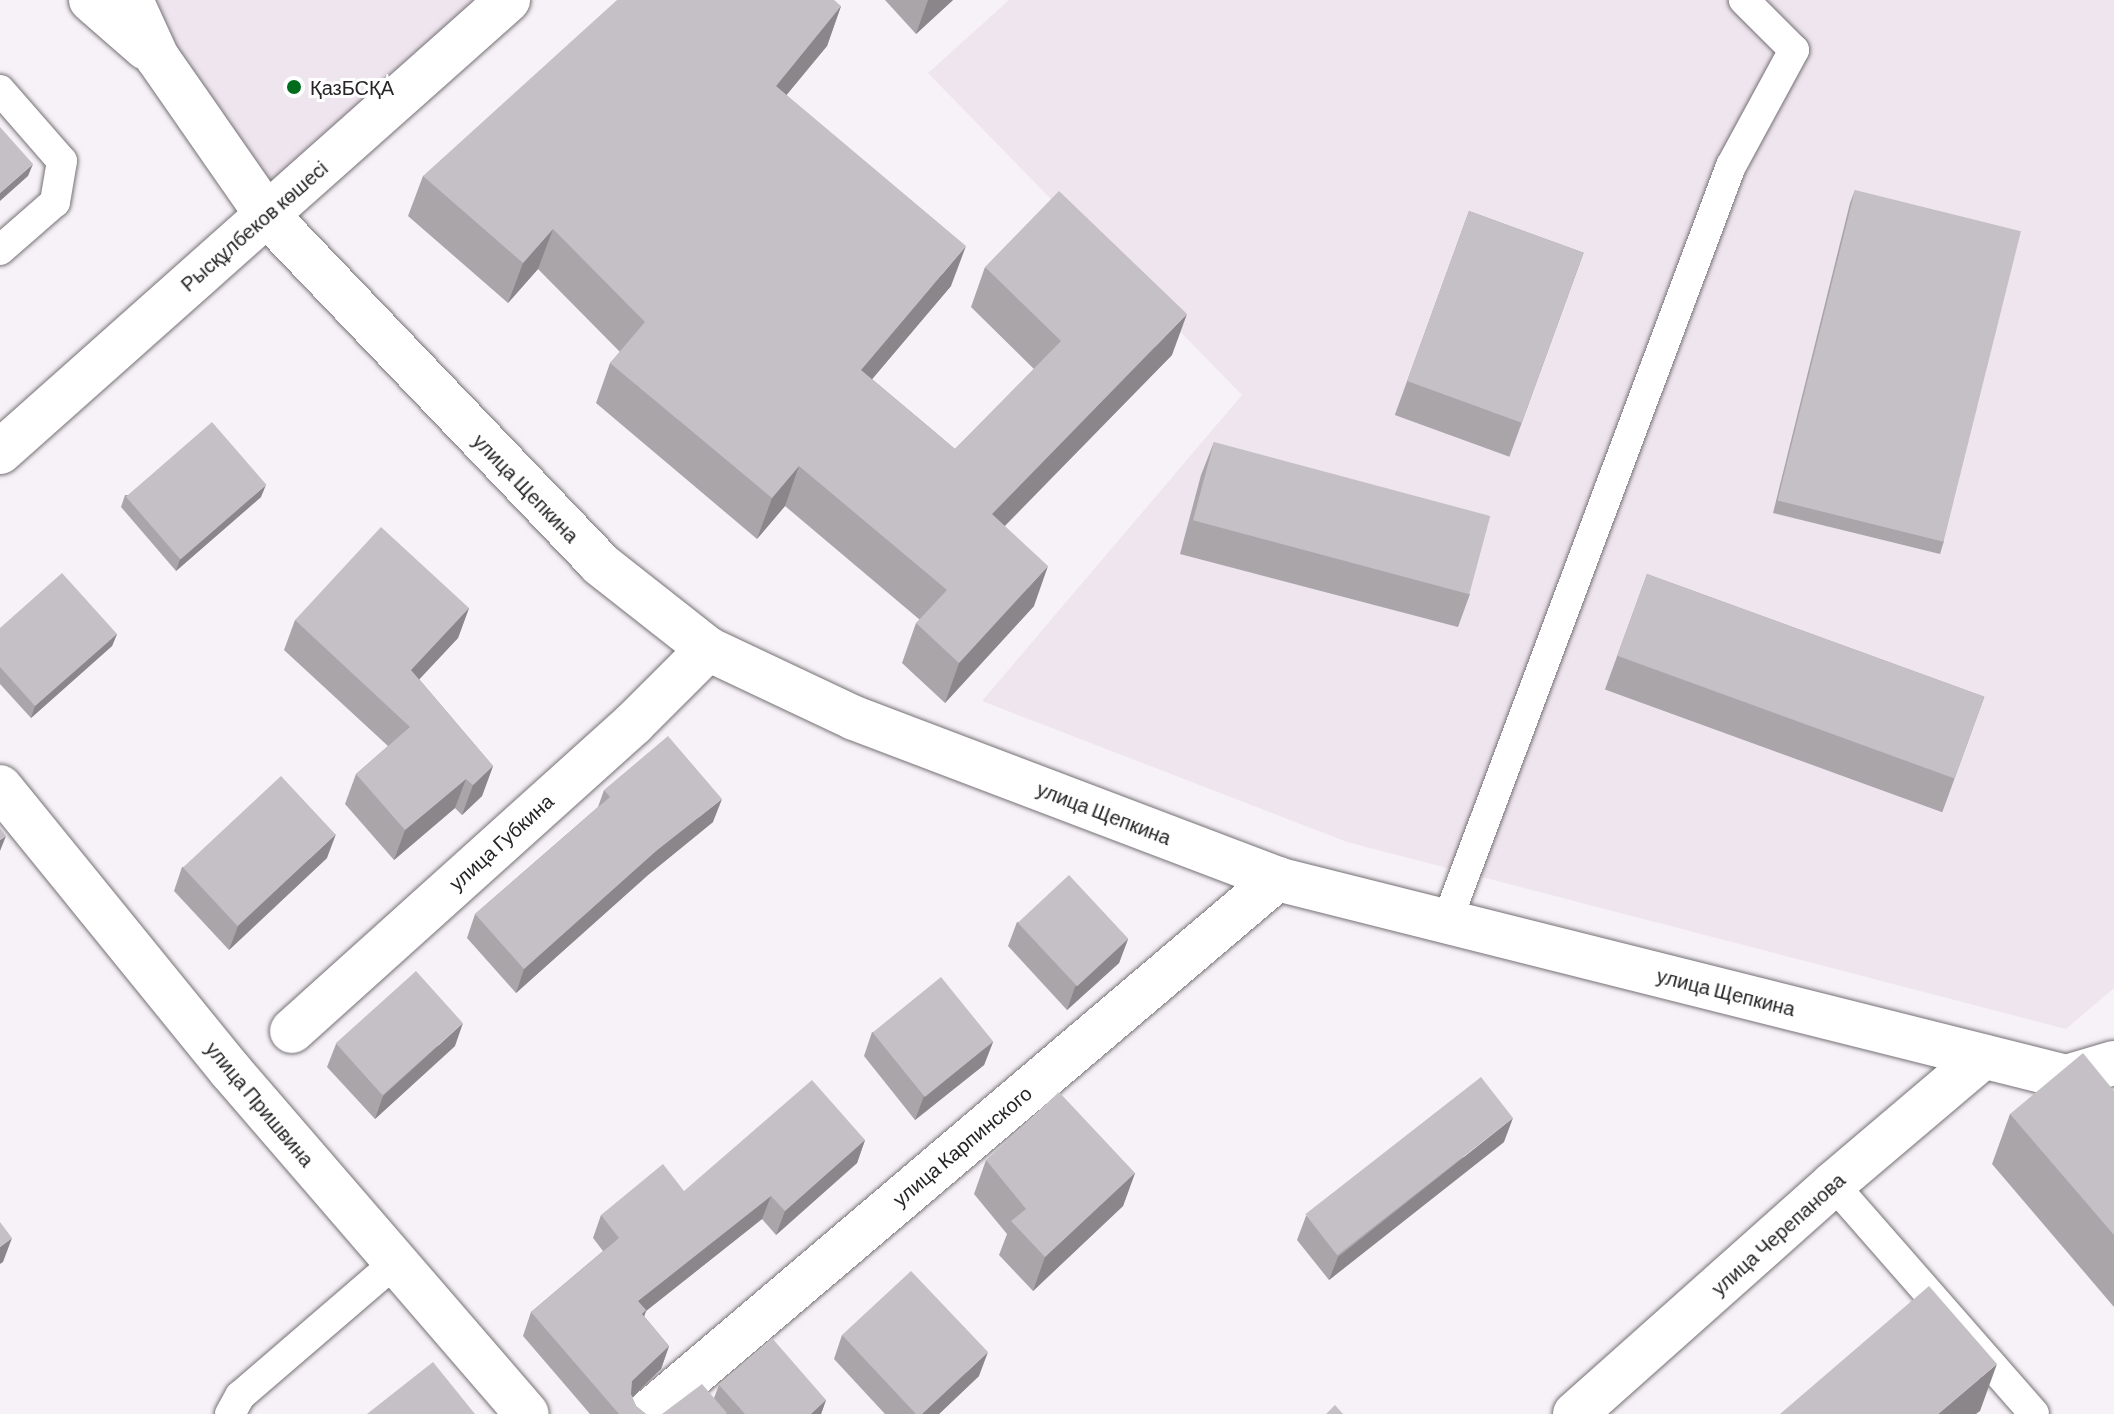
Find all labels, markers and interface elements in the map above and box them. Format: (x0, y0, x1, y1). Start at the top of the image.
place label: ҚазБСҚА (310, 75, 394, 99)
marker: ҚазБСҚА (285, 78, 303, 96)
street label: Рысқұлбеков көшесі (176, 156, 332, 296)
street label: улица Щепкина (468, 429, 584, 547)
street label: улица Щепкина (1034, 776, 1174, 850)
street label: улица Губкина (444, 789, 558, 895)
street label: улица Щепкина (1654, 963, 1798, 1021)
street label: улица Пришвина (201, 1037, 319, 1171)
street label: улица Карпинского (888, 1081, 1036, 1211)
street label: улица Черепанова (1706, 1168, 1850, 1300)

